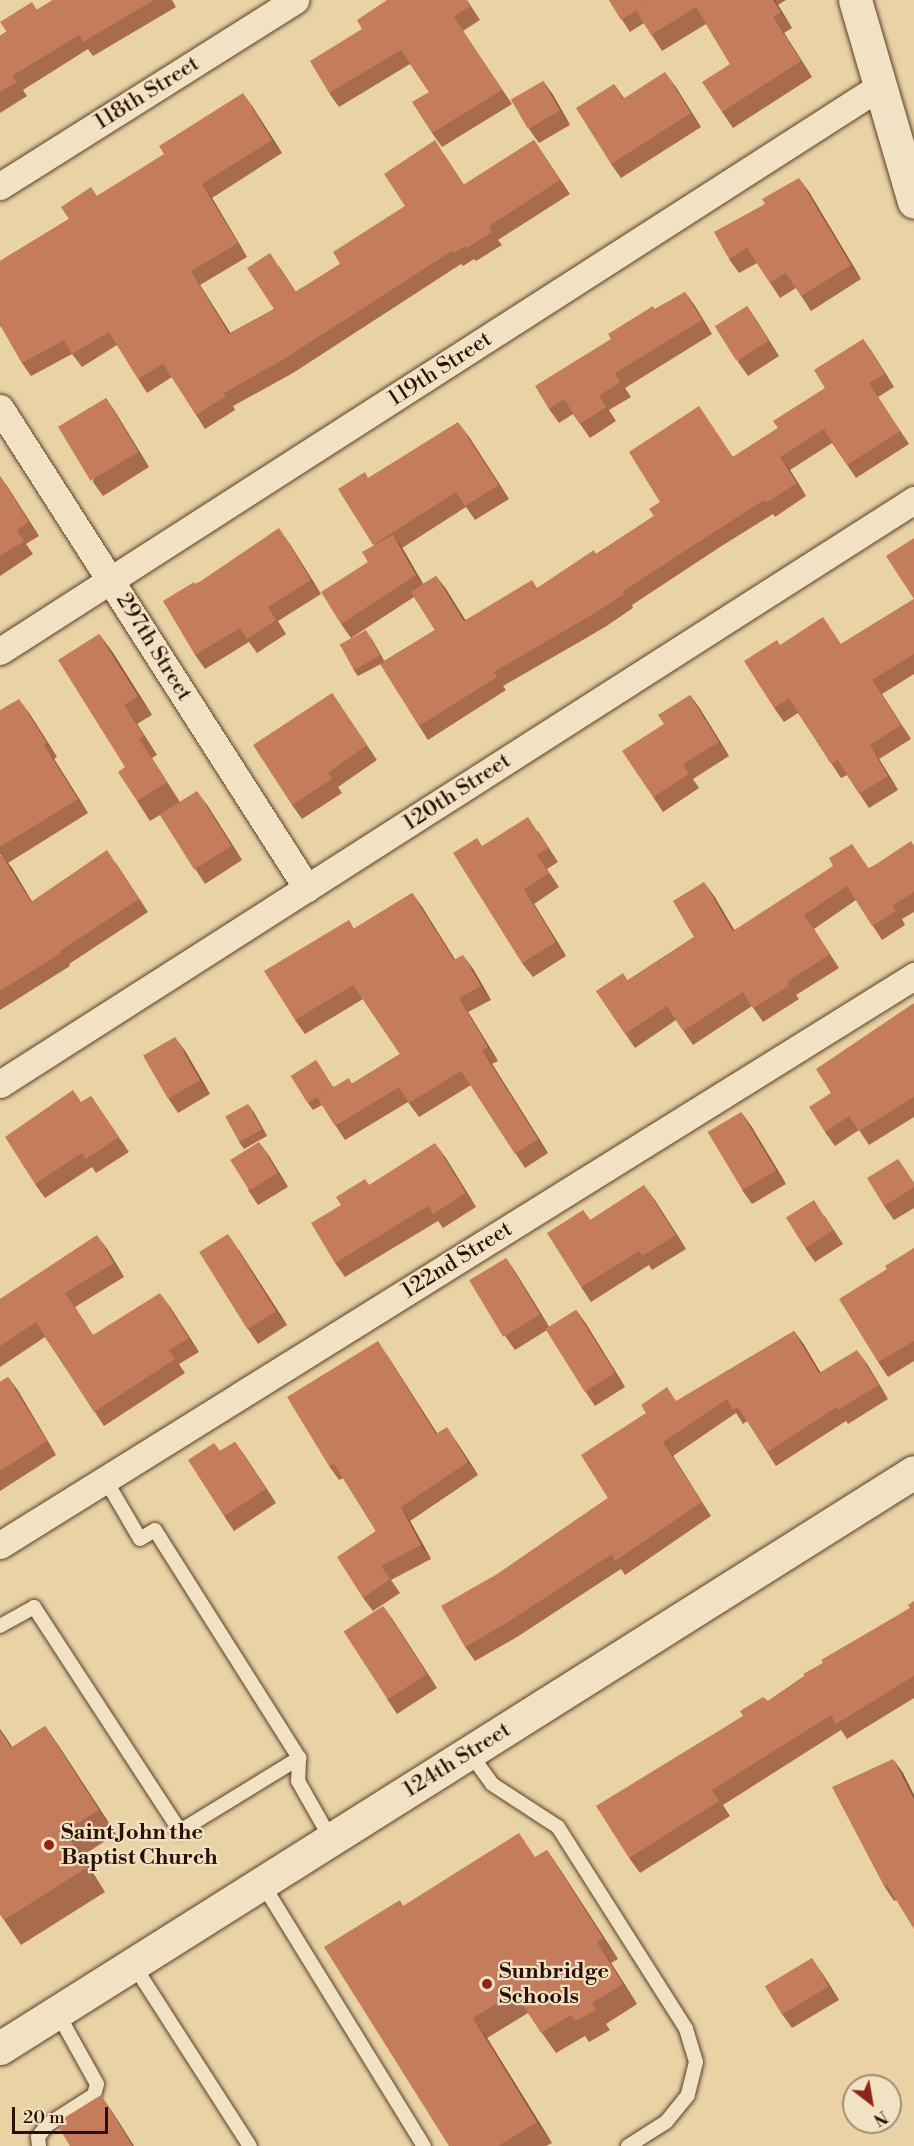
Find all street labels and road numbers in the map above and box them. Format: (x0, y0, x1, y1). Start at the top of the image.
street label: 118th Street (90, 50, 204, 136)
street label: 119th Street (383, 326, 497, 412)
street label: 297th Street (110, 588, 198, 706)
street label: 120th Street (398, 748, 516, 836)
street label: 122nd Street (397, 1216, 517, 1304)
street label: 124th Street (399, 1717, 515, 1803)

